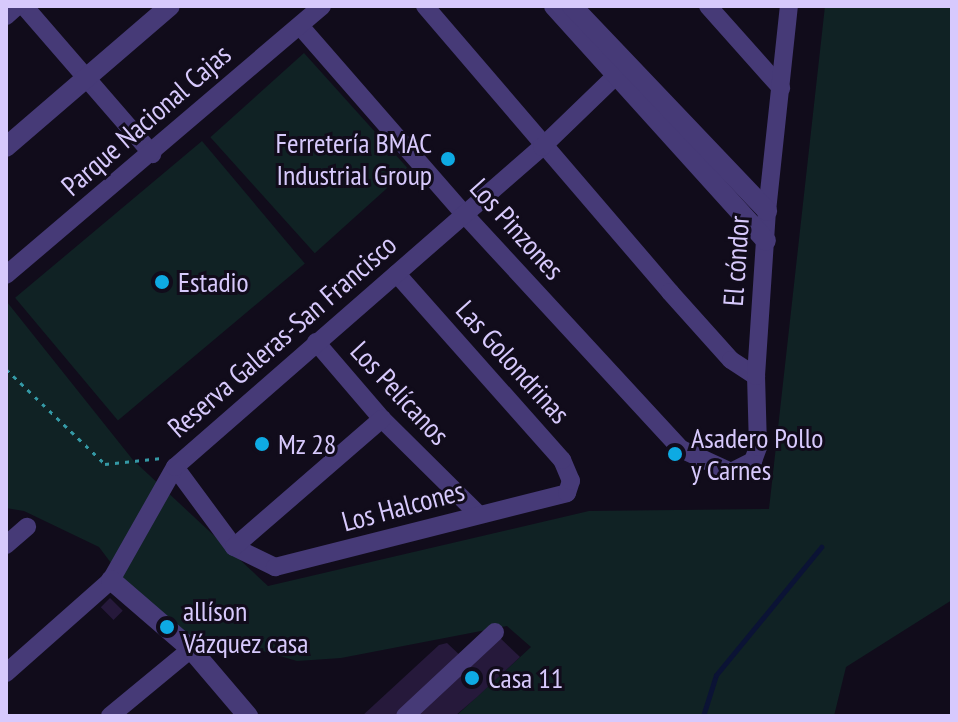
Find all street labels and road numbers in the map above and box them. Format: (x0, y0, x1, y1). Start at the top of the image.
street label: Parque Nacional Cajas (55, 37, 237, 203)
street label: Los Pinzones (463, 172, 571, 286)
street label: El cóndor (716, 215, 756, 307)
street label: Reserva Galeras-San Francisco (161, 228, 403, 444)
street label: Las Golondrinas (449, 294, 577, 430)
street label: Los Pelícanos (344, 334, 456, 452)
street label: Los Halcones (338, 474, 468, 538)

